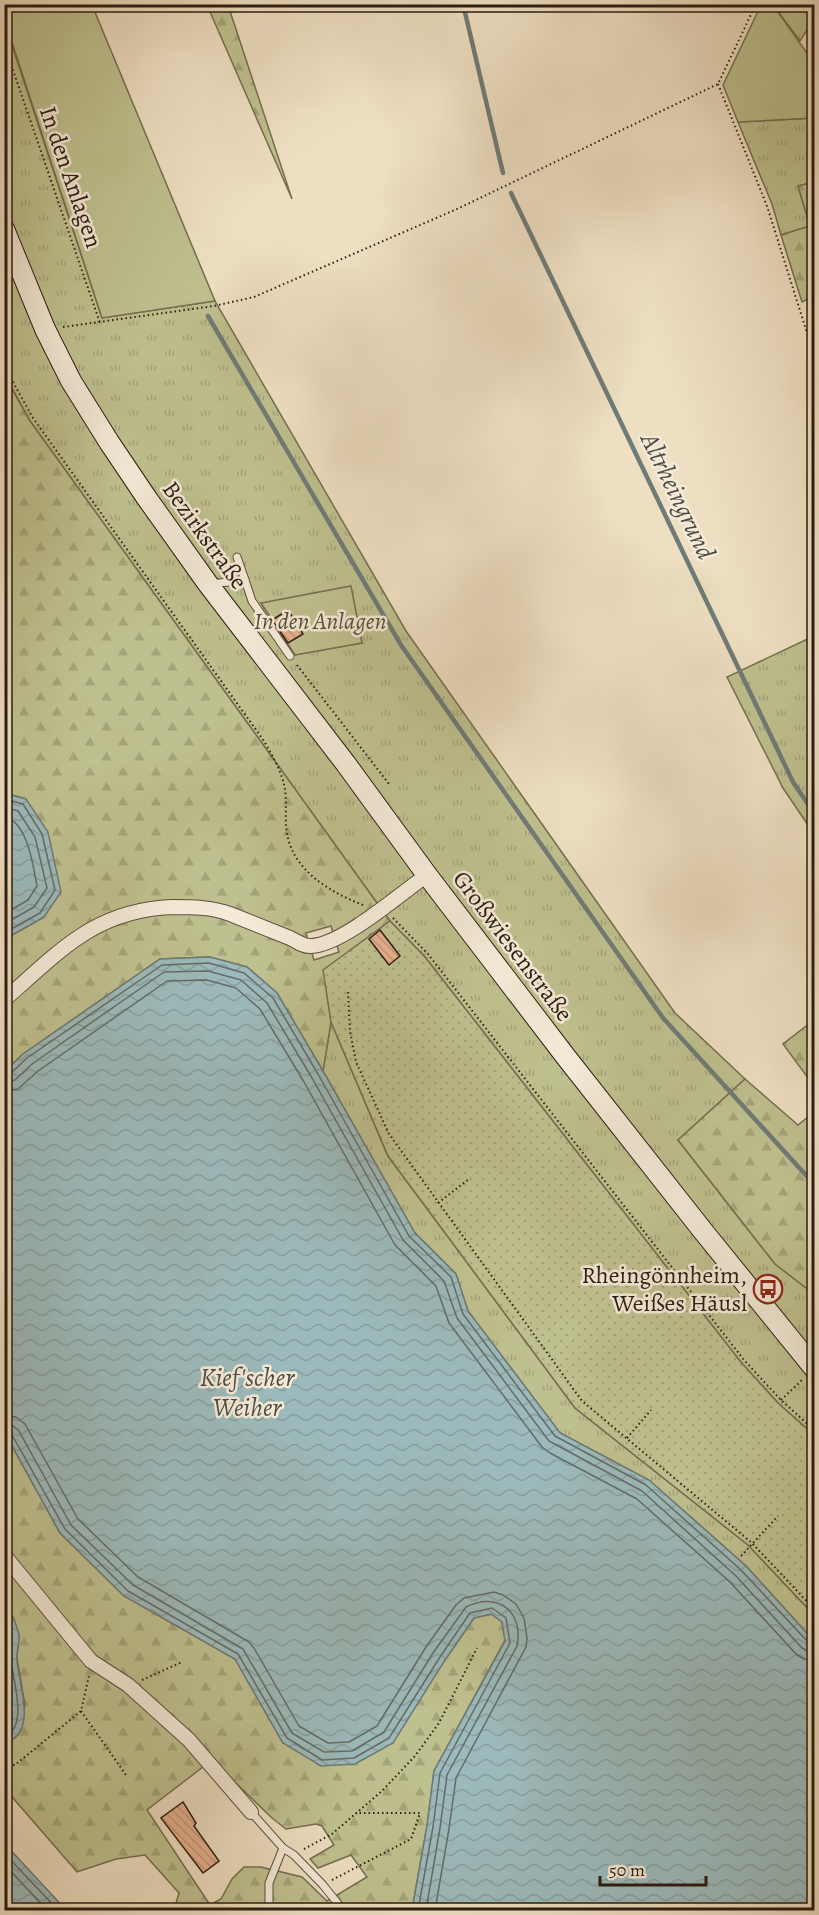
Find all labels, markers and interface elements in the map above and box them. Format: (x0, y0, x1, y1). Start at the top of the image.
street label: In den Anlagen (32, 102, 110, 252)
water label: Altrheingrund (631, 425, 724, 565)
street label: Bezirkstraße (155, 474, 255, 596)
park label: In den Anlagen (254, 605, 386, 637)
street label: Großwiesenstraße (446, 864, 580, 1028)
place label: Rheingönnheim, Weißes Häusl (581, 1259, 747, 1319)
bus stop icon: Rheingönnheim, Weißes Häusl (752, 1273, 784, 1305)
water label: Kief'scher Weiher (200, 1360, 295, 1425)
scale bar (600, 1849, 706, 1887)
text: 50 m (609, 1858, 645, 1882)

